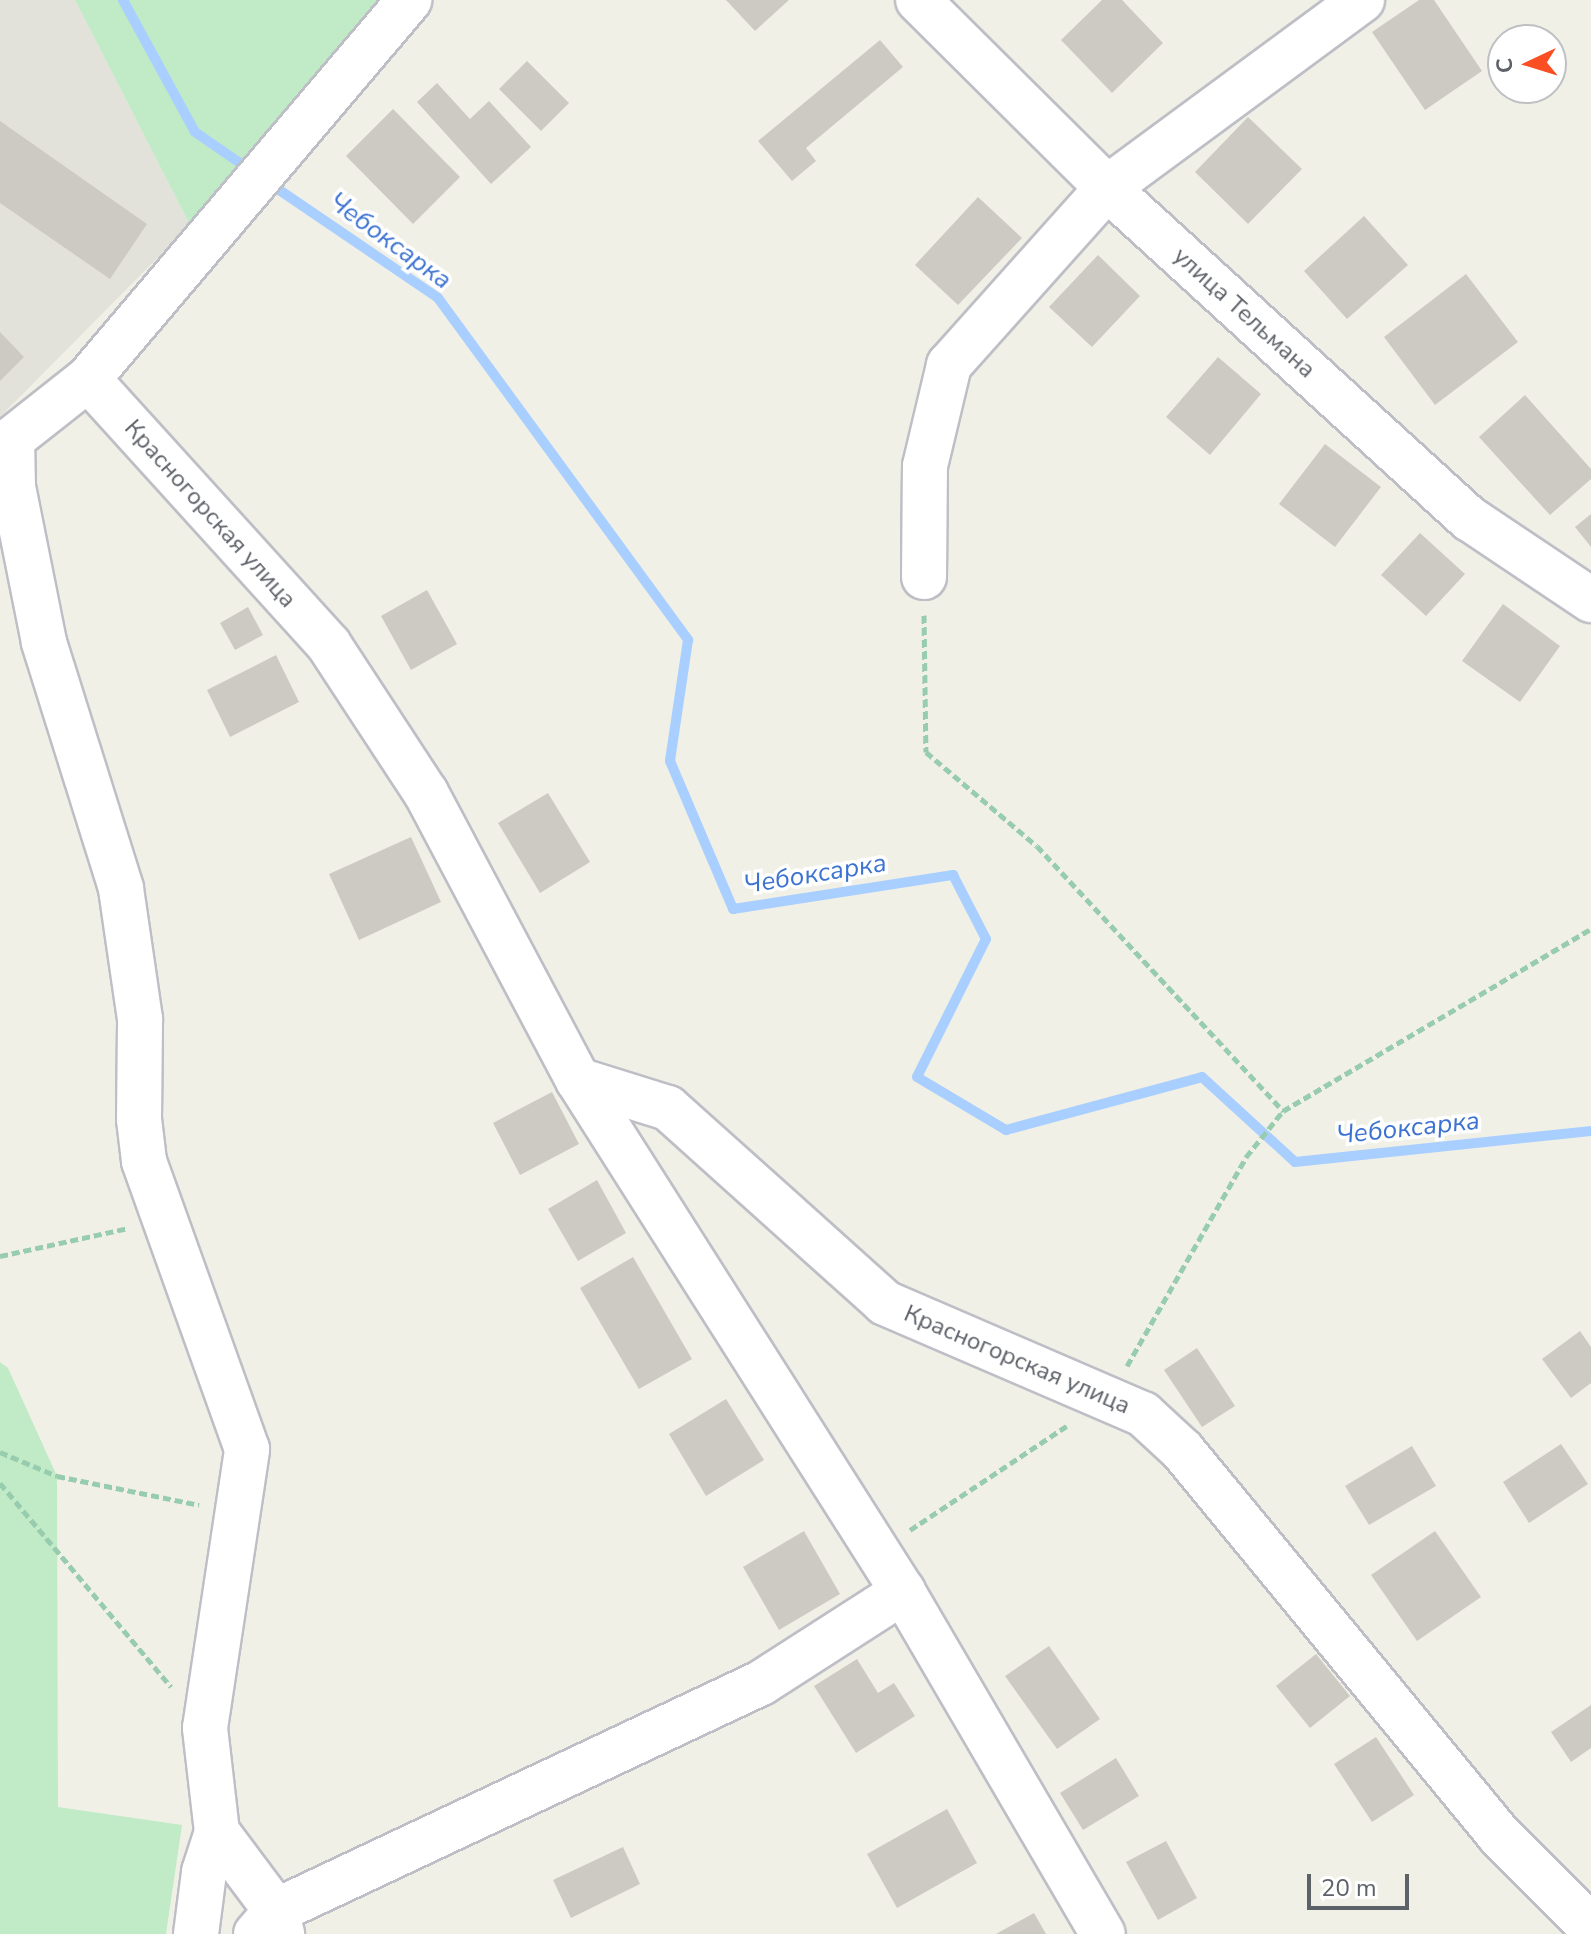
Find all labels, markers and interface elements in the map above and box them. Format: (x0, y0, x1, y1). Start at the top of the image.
north arrow (1487, 24, 1567, 104)
text: С (1490, 57, 1521, 74)
water label: Чебоксарка (323, 186, 457, 296)
street label: улица Тельмана (1167, 242, 1321, 384)
street label: Красногорская улица (118, 414, 302, 614)
water label: Чебоксарка (741, 847, 889, 901)
water label: Чебоксарка (1335, 1105, 1481, 1151)
street label: Красногорская улица (900, 1299, 1134, 1421)
scale bar (1311, 1858, 1413, 1908)
text: 20 m (1321, 1872, 1377, 1904)

